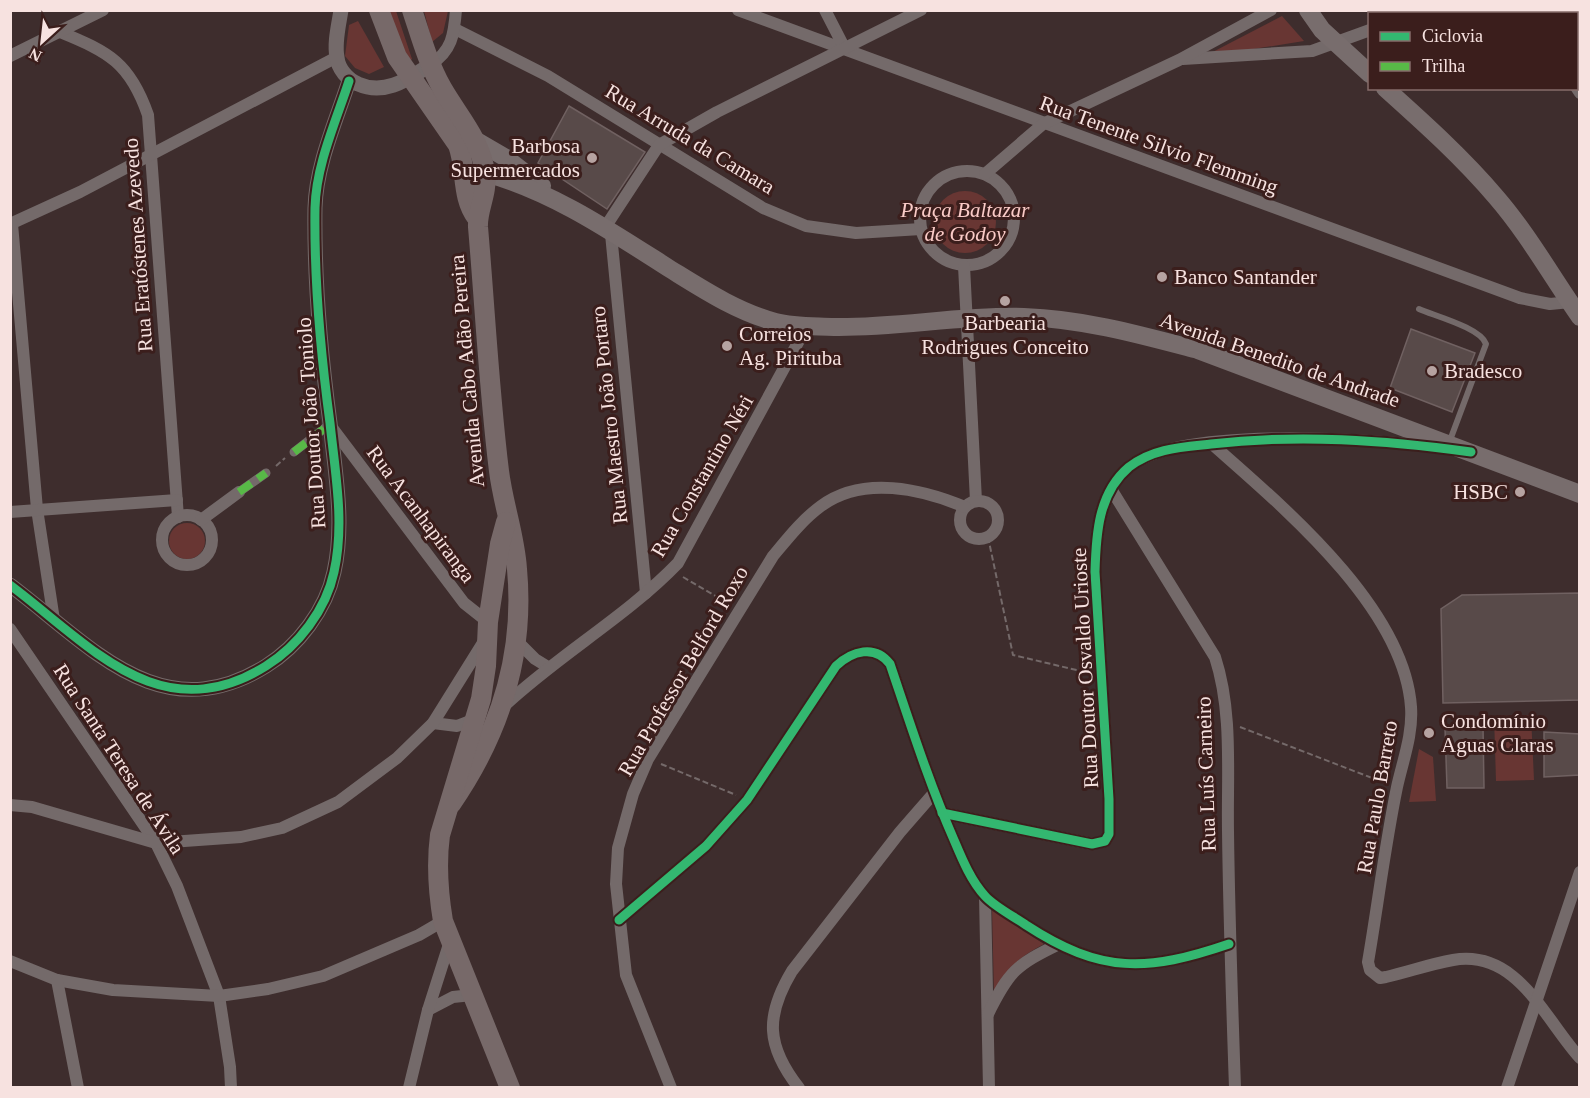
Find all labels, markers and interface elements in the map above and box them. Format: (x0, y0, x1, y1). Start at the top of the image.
north arrow (12, 12, 72, 72)
legend (1368, 12, 1578, 90)
text: Ciclovia (1422, 26, 1483, 46)
text: N (26, 45, 44, 65)
text: Trilha (1422, 56, 1465, 76)
street label: Rua Arruda da Camara (601, 79, 779, 199)
street label: Rua Tenente Silvio Flemming (1037, 91, 1282, 200)
place label: Barbosa Supermercados (451, 134, 581, 182)
street label: Rua Eratóstenes Azevedo (119, 137, 157, 353)
marker: Barbosa Supermercados (585, 151, 599, 165)
park label: Praça Baltazar de Godoy (900, 198, 1030, 246)
street label: Avenida Cabo Adão Pereira (445, 253, 489, 488)
place label: Banco Santander (1174, 265, 1317, 289)
marker: Banco Santander (1155, 270, 1169, 284)
marker: Barbearia Rodrigues Conceito (998, 294, 1012, 308)
street label: Rua Maestro João Portaro (586, 305, 632, 525)
street label: Avenida Benedito de Andrade (1157, 308, 1403, 412)
place label: Barbearia Rodrigues Conceito (921, 311, 1089, 359)
street label: Rua Doutor João Toniolo (292, 316, 330, 530)
place label: Correios Ag. Pirituba (739, 322, 842, 370)
marker: Correios Ag. Pirituba (720, 339, 734, 353)
place label: Bradesco (1444, 359, 1522, 383)
marker: Bradesco (1425, 364, 1439, 378)
street label: Rua Constantino Néri (646, 391, 758, 561)
street label: Rua Acanhapiranga (362, 441, 481, 588)
place label: HSBC (1453, 480, 1508, 504)
marker: HSBC (1513, 485, 1527, 499)
street label: Rua Doutor Osvaldo Urioste (1067, 547, 1103, 789)
street label: Rua Professor Belford Roxo (613, 562, 753, 780)
street label: Rua Santa Teresa de Ávila (48, 659, 190, 859)
street label: Rua Luís Carneiro (1191, 696, 1221, 852)
place label: Condomínio Aguas Claras (1441, 709, 1554, 757)
street label: Rua Paulo Barreto (1352, 719, 1402, 875)
marker: Condomínio Aguas Claras (1422, 726, 1436, 740)

